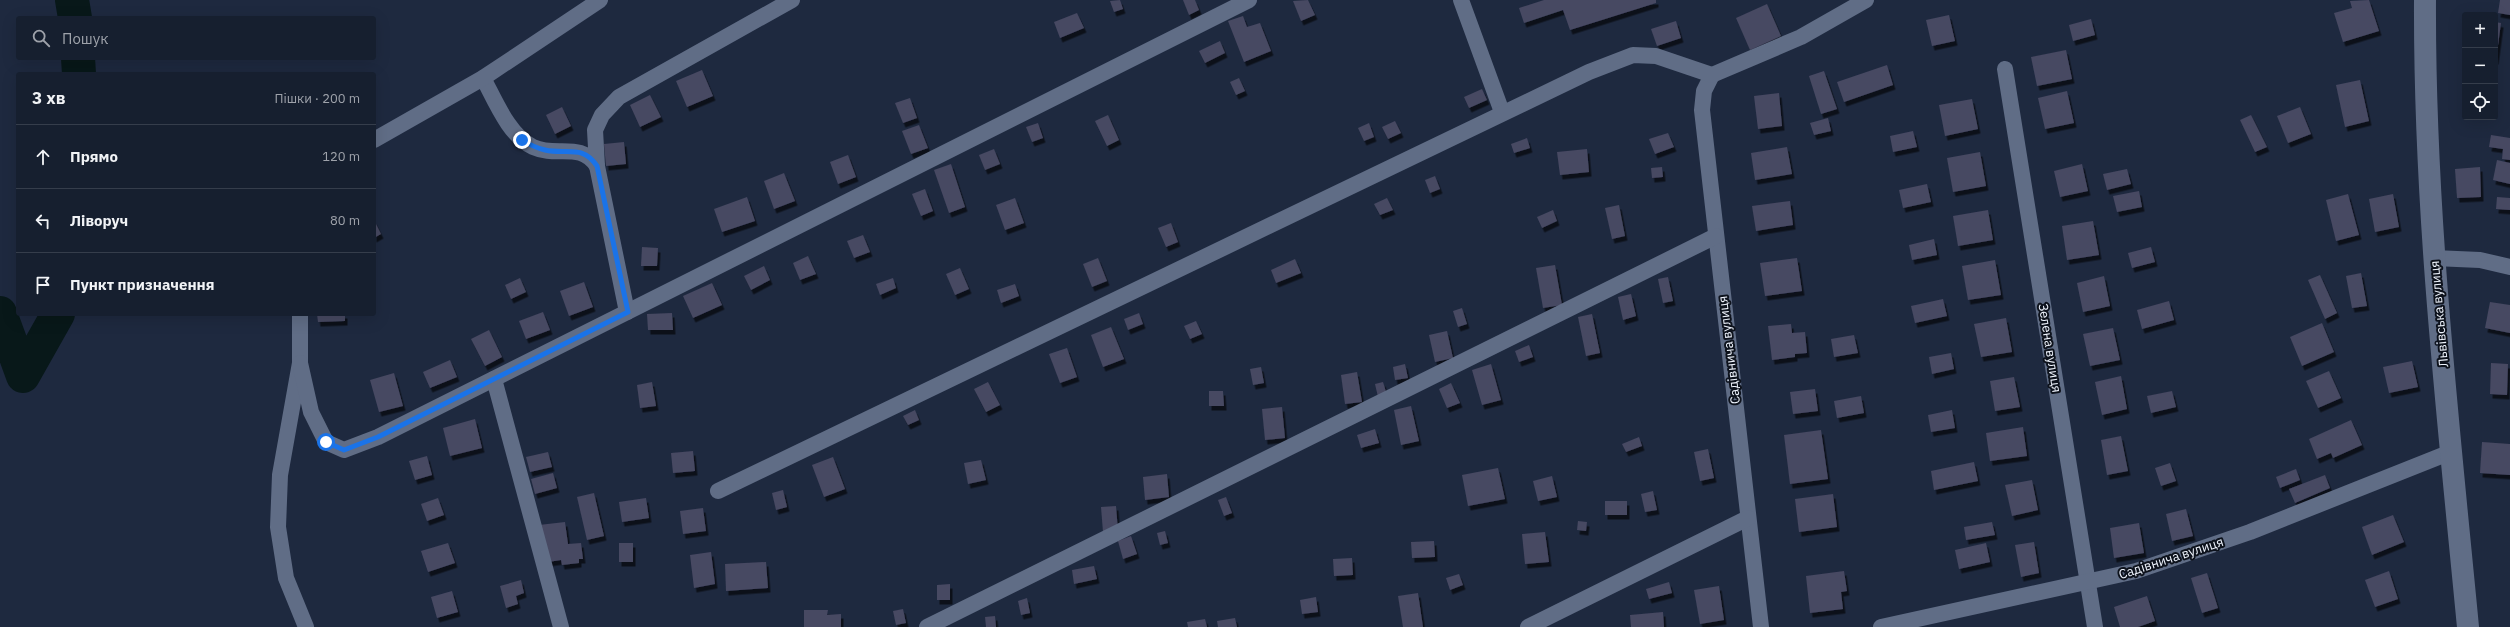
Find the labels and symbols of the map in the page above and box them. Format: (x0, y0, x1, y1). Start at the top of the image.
route end (513, 131, 531, 149)
street label: Львівська вулиця (2426, 260, 2452, 368)
street label: Садівнича вулиця (1714, 295, 1744, 405)
street label: Зелена вулиця (2035, 302, 2065, 394)
route start (317, 433, 335, 451)
street label: Садівнича вулиця (2117, 533, 2225, 583)

